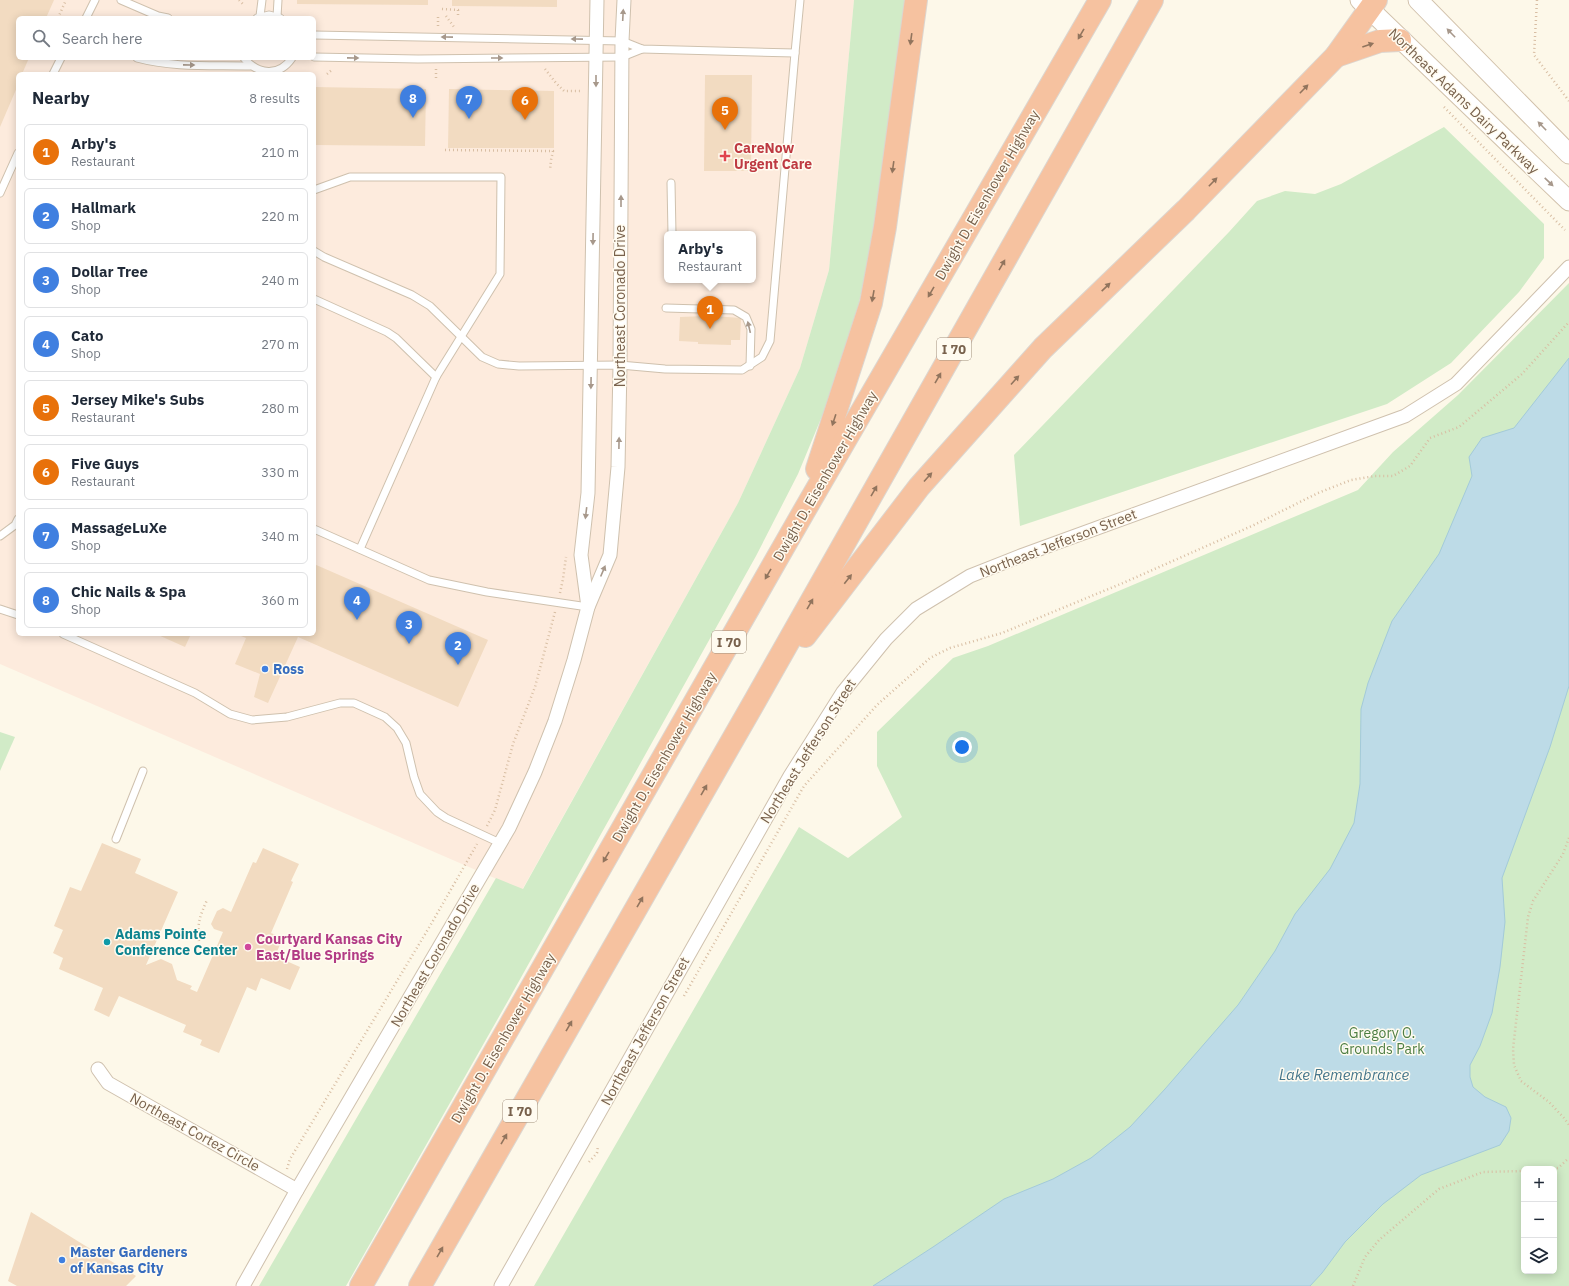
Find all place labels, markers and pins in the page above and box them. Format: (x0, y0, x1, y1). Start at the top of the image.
pin: 8 (400, 85, 426, 118)
pin: 7 (456, 86, 482, 119)
pin: 6 (512, 87, 538, 120)
pin: 5 (712, 97, 738, 130)
place label: CareNow Urgent Care (734, 139, 812, 173)
marker: CareNow Urgent Care (719, 150, 731, 162)
pin: 1 (697, 296, 723, 329)
pin: 4 (344, 587, 370, 620)
pin: 3 (396, 611, 422, 644)
pin: 2 (445, 632, 471, 665)
place label: Ross (273, 660, 304, 678)
marker: Ross (260, 664, 270, 674)
place label: Adams Pointe Conference Center (115, 925, 238, 959)
place label: Courtyard Kansas City East/Blue Springs (256, 930, 403, 964)
marker: Adams Pointe Conference Center (102, 937, 112, 947)
marker: Courtyard Kansas City East/Blue Springs (243, 942, 253, 952)
place label: Master Gardeners of Kansas City (70, 1243, 187, 1277)
marker: Master Gardeners of Kansas City (57, 1255, 67, 1265)

